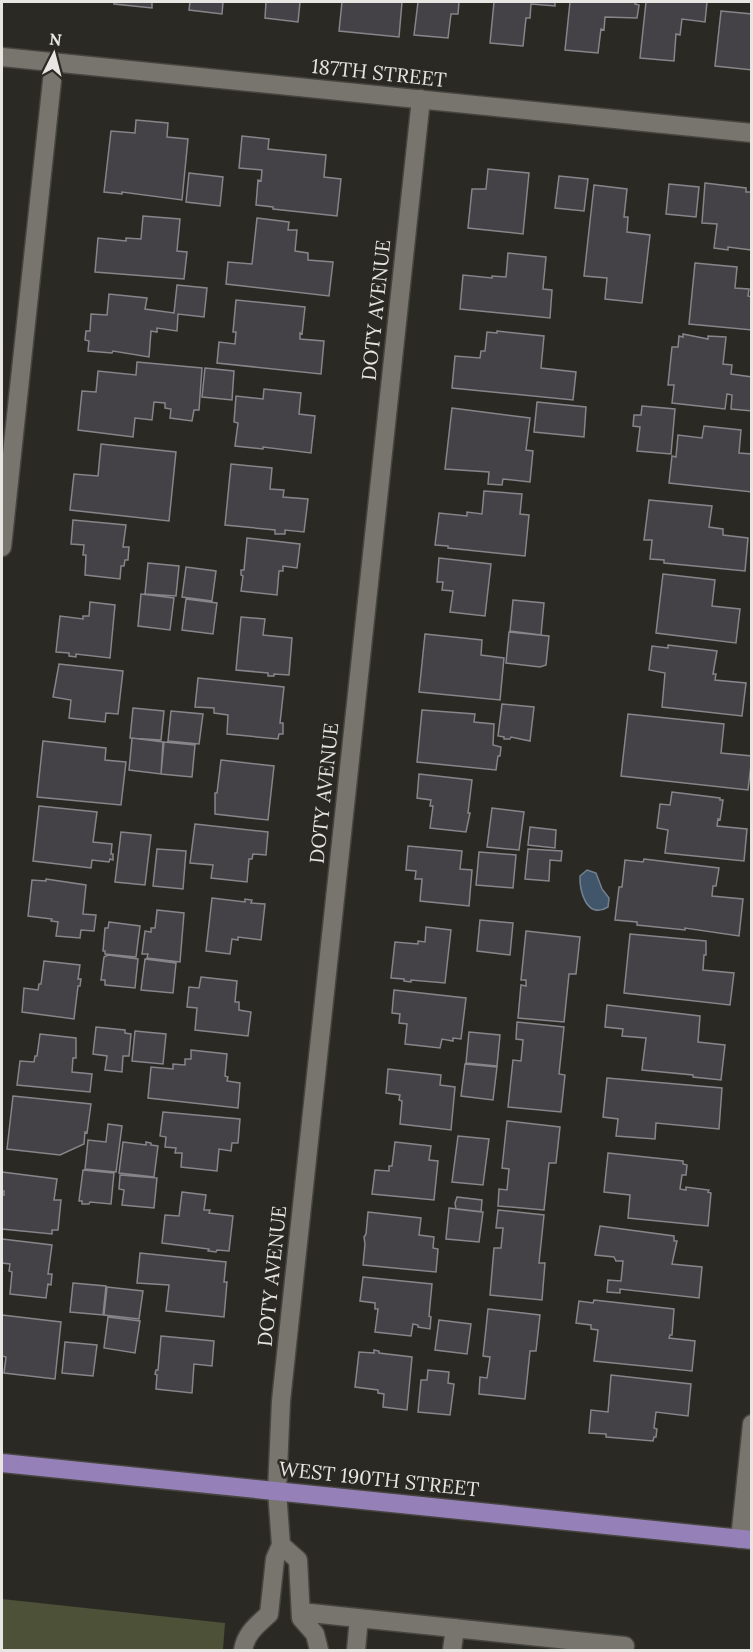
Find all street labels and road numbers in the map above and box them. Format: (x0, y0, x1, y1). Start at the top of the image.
street label: 187TH STREET (310, 53, 448, 92)
street label: DOTY AVENUE (356, 238, 395, 382)
street label: DOTY AVENUE (304, 721, 343, 865)
street label: DOTY AVENUE (252, 1204, 291, 1348)
street label: WEST 190TH STREET (278, 1456, 481, 1501)

